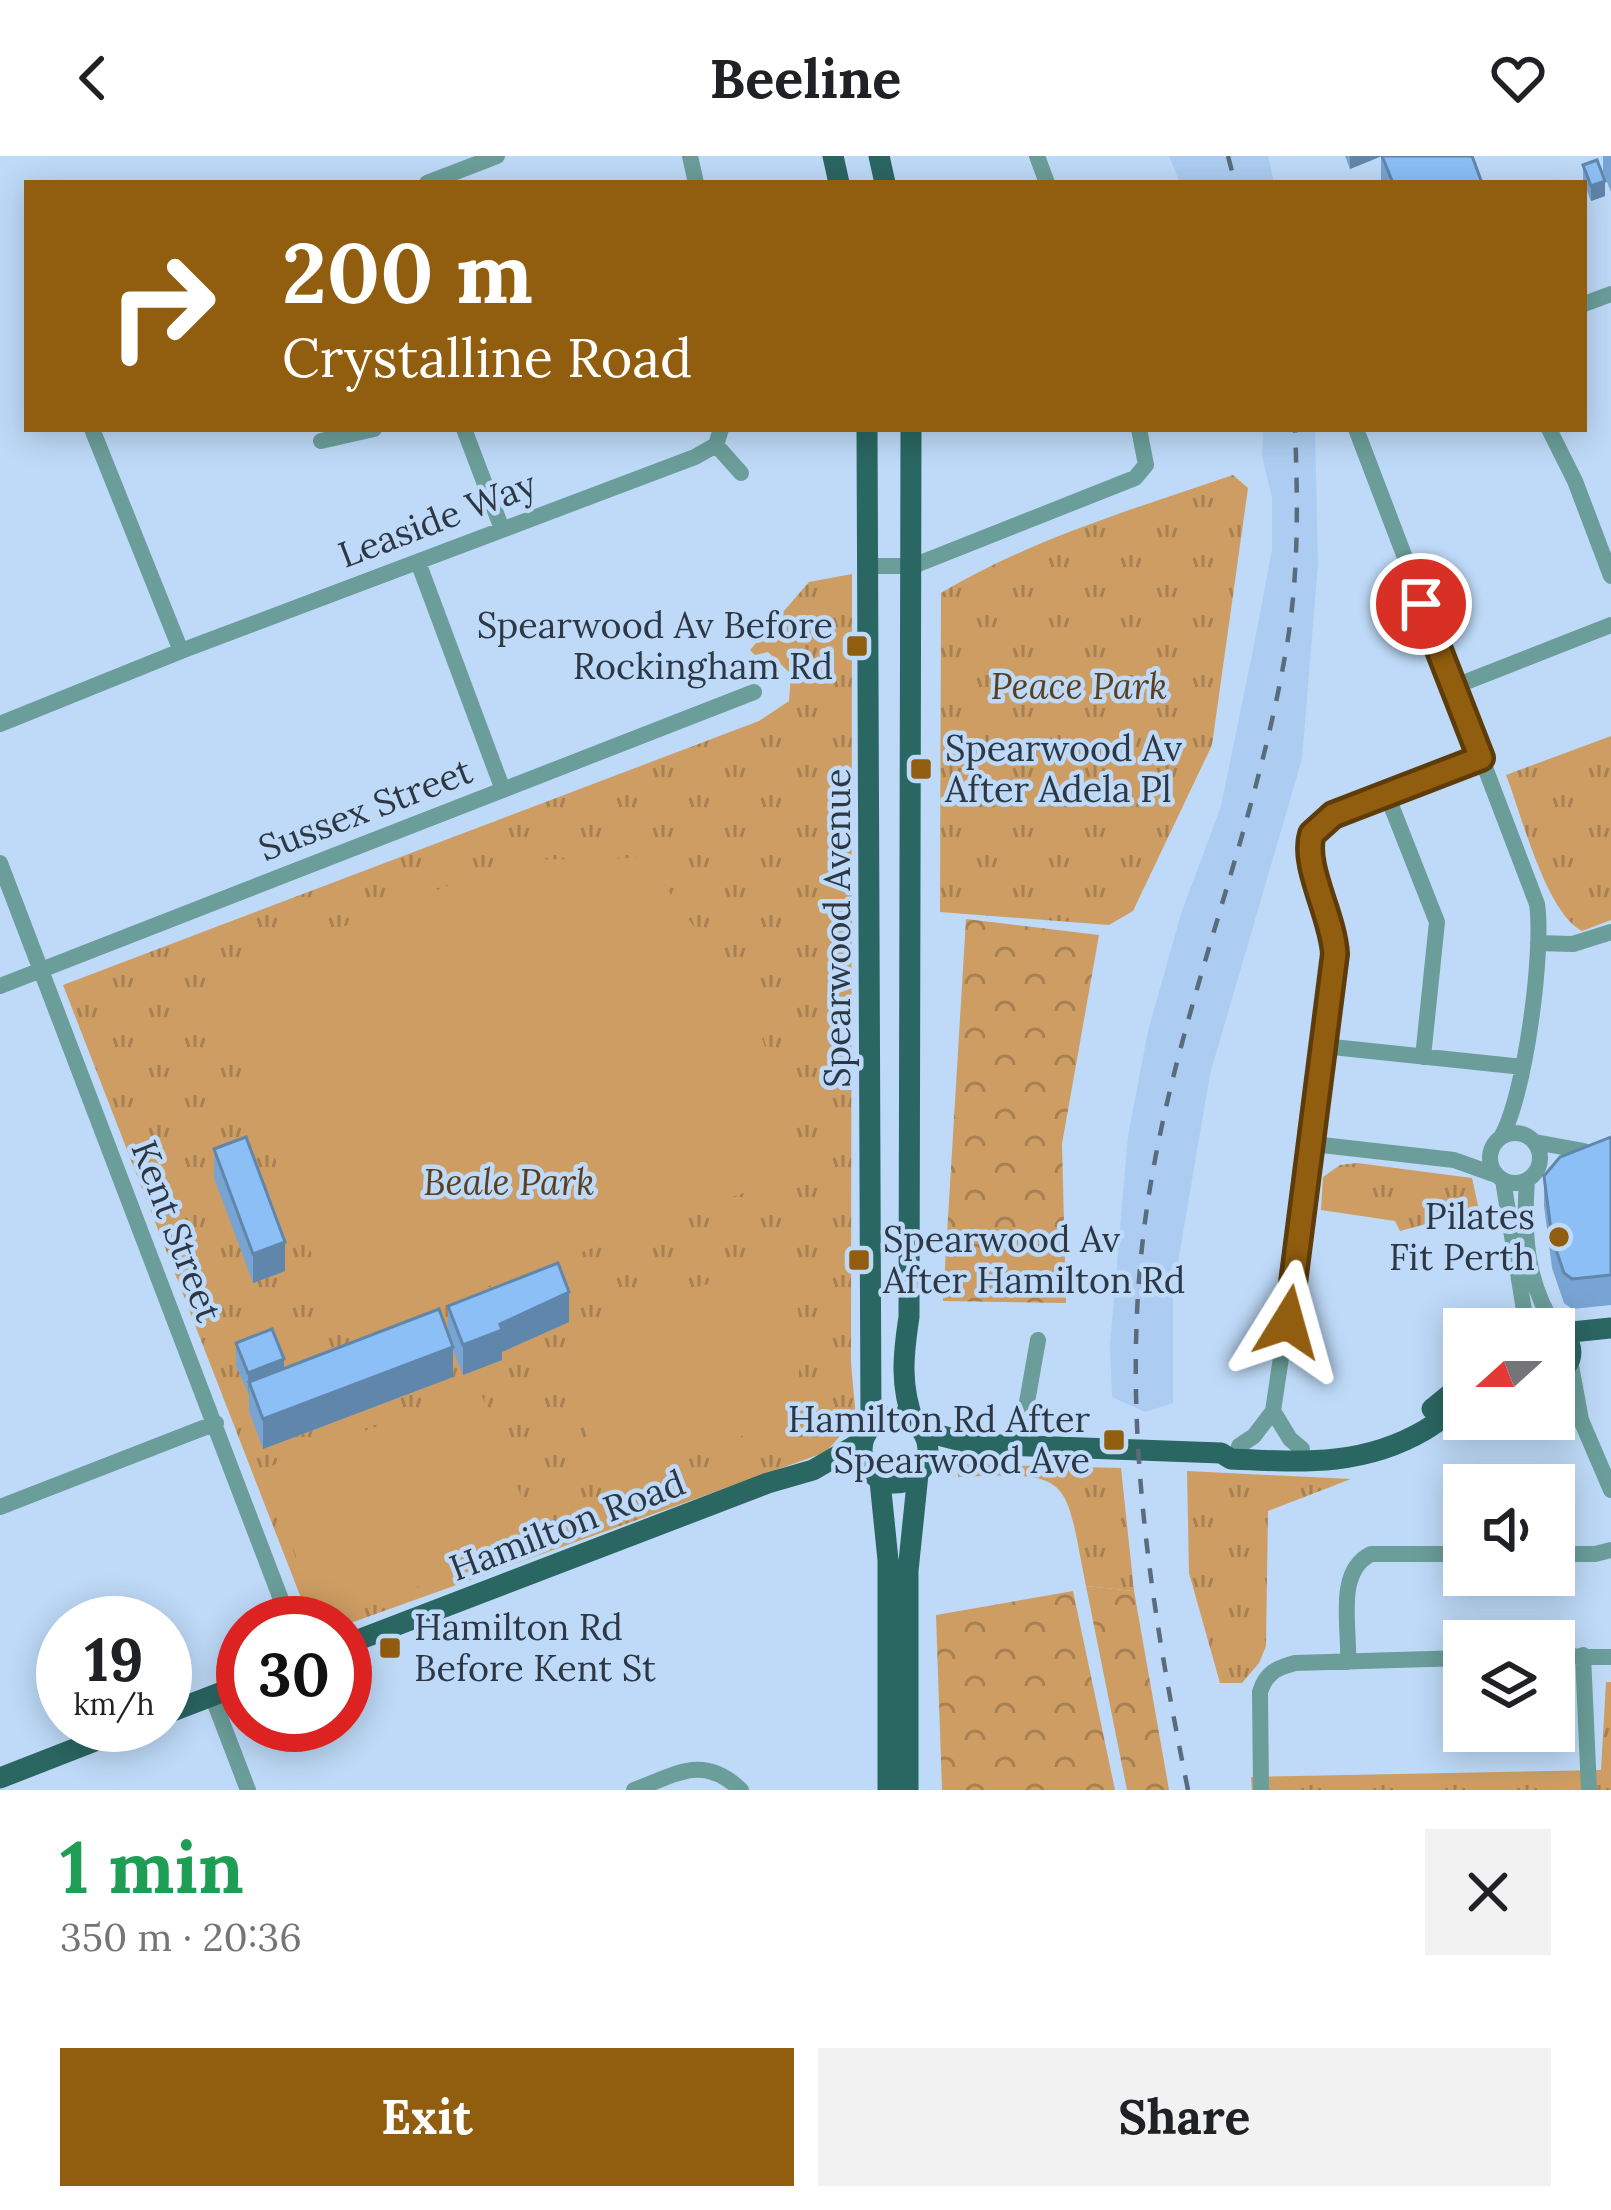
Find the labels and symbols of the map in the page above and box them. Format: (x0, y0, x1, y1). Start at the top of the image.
street label: Leaside Way (332, 460, 542, 578)
pin (1370, 553, 1472, 655)
place label: Spearwood Av Before Rockingham Rd (477, 602, 833, 689)
marker: Spearwood Av Before Rockingham Rd (844, 633, 870, 659)
park label: Peace Park (990, 663, 1168, 709)
place label: Spearwood Av After Adela Pl (944, 725, 1183, 812)
street label: Sussex Street (252, 747, 478, 871)
marker: Spearwood Av After Adela Pl (908, 756, 934, 782)
street label: Spearwood Avenue (814, 768, 860, 1088)
street label: Kent Street (121, 1134, 233, 1328)
park label: Beale Park (423, 1159, 595, 1205)
place label: Pilates Fit Perth (1389, 1193, 1535, 1280)
place label: Spearwood Av After Hamilton Rd (882, 1216, 1185, 1303)
marker: Pilates Fit Perth (1546, 1224, 1572, 1250)
marker: Spearwood Av After Hamilton Rd (846, 1247, 872, 1273)
position arrow (1225, 1259, 1351, 1385)
north arrow (1443, 1308, 1575, 1440)
place label: Hamilton Rd After Spearwood Ave (788, 1396, 1090, 1483)
marker: Hamilton Rd After Spearwood Ave (1101, 1427, 1127, 1453)
street label: Hamilton Road (443, 1459, 691, 1591)
speed limit sign: 30 (216, 1596, 372, 1752)
place label: Hamilton Rd Before Kent St (414, 1604, 656, 1691)
marker: Hamilton Rd Before Kent St (377, 1635, 403, 1661)

